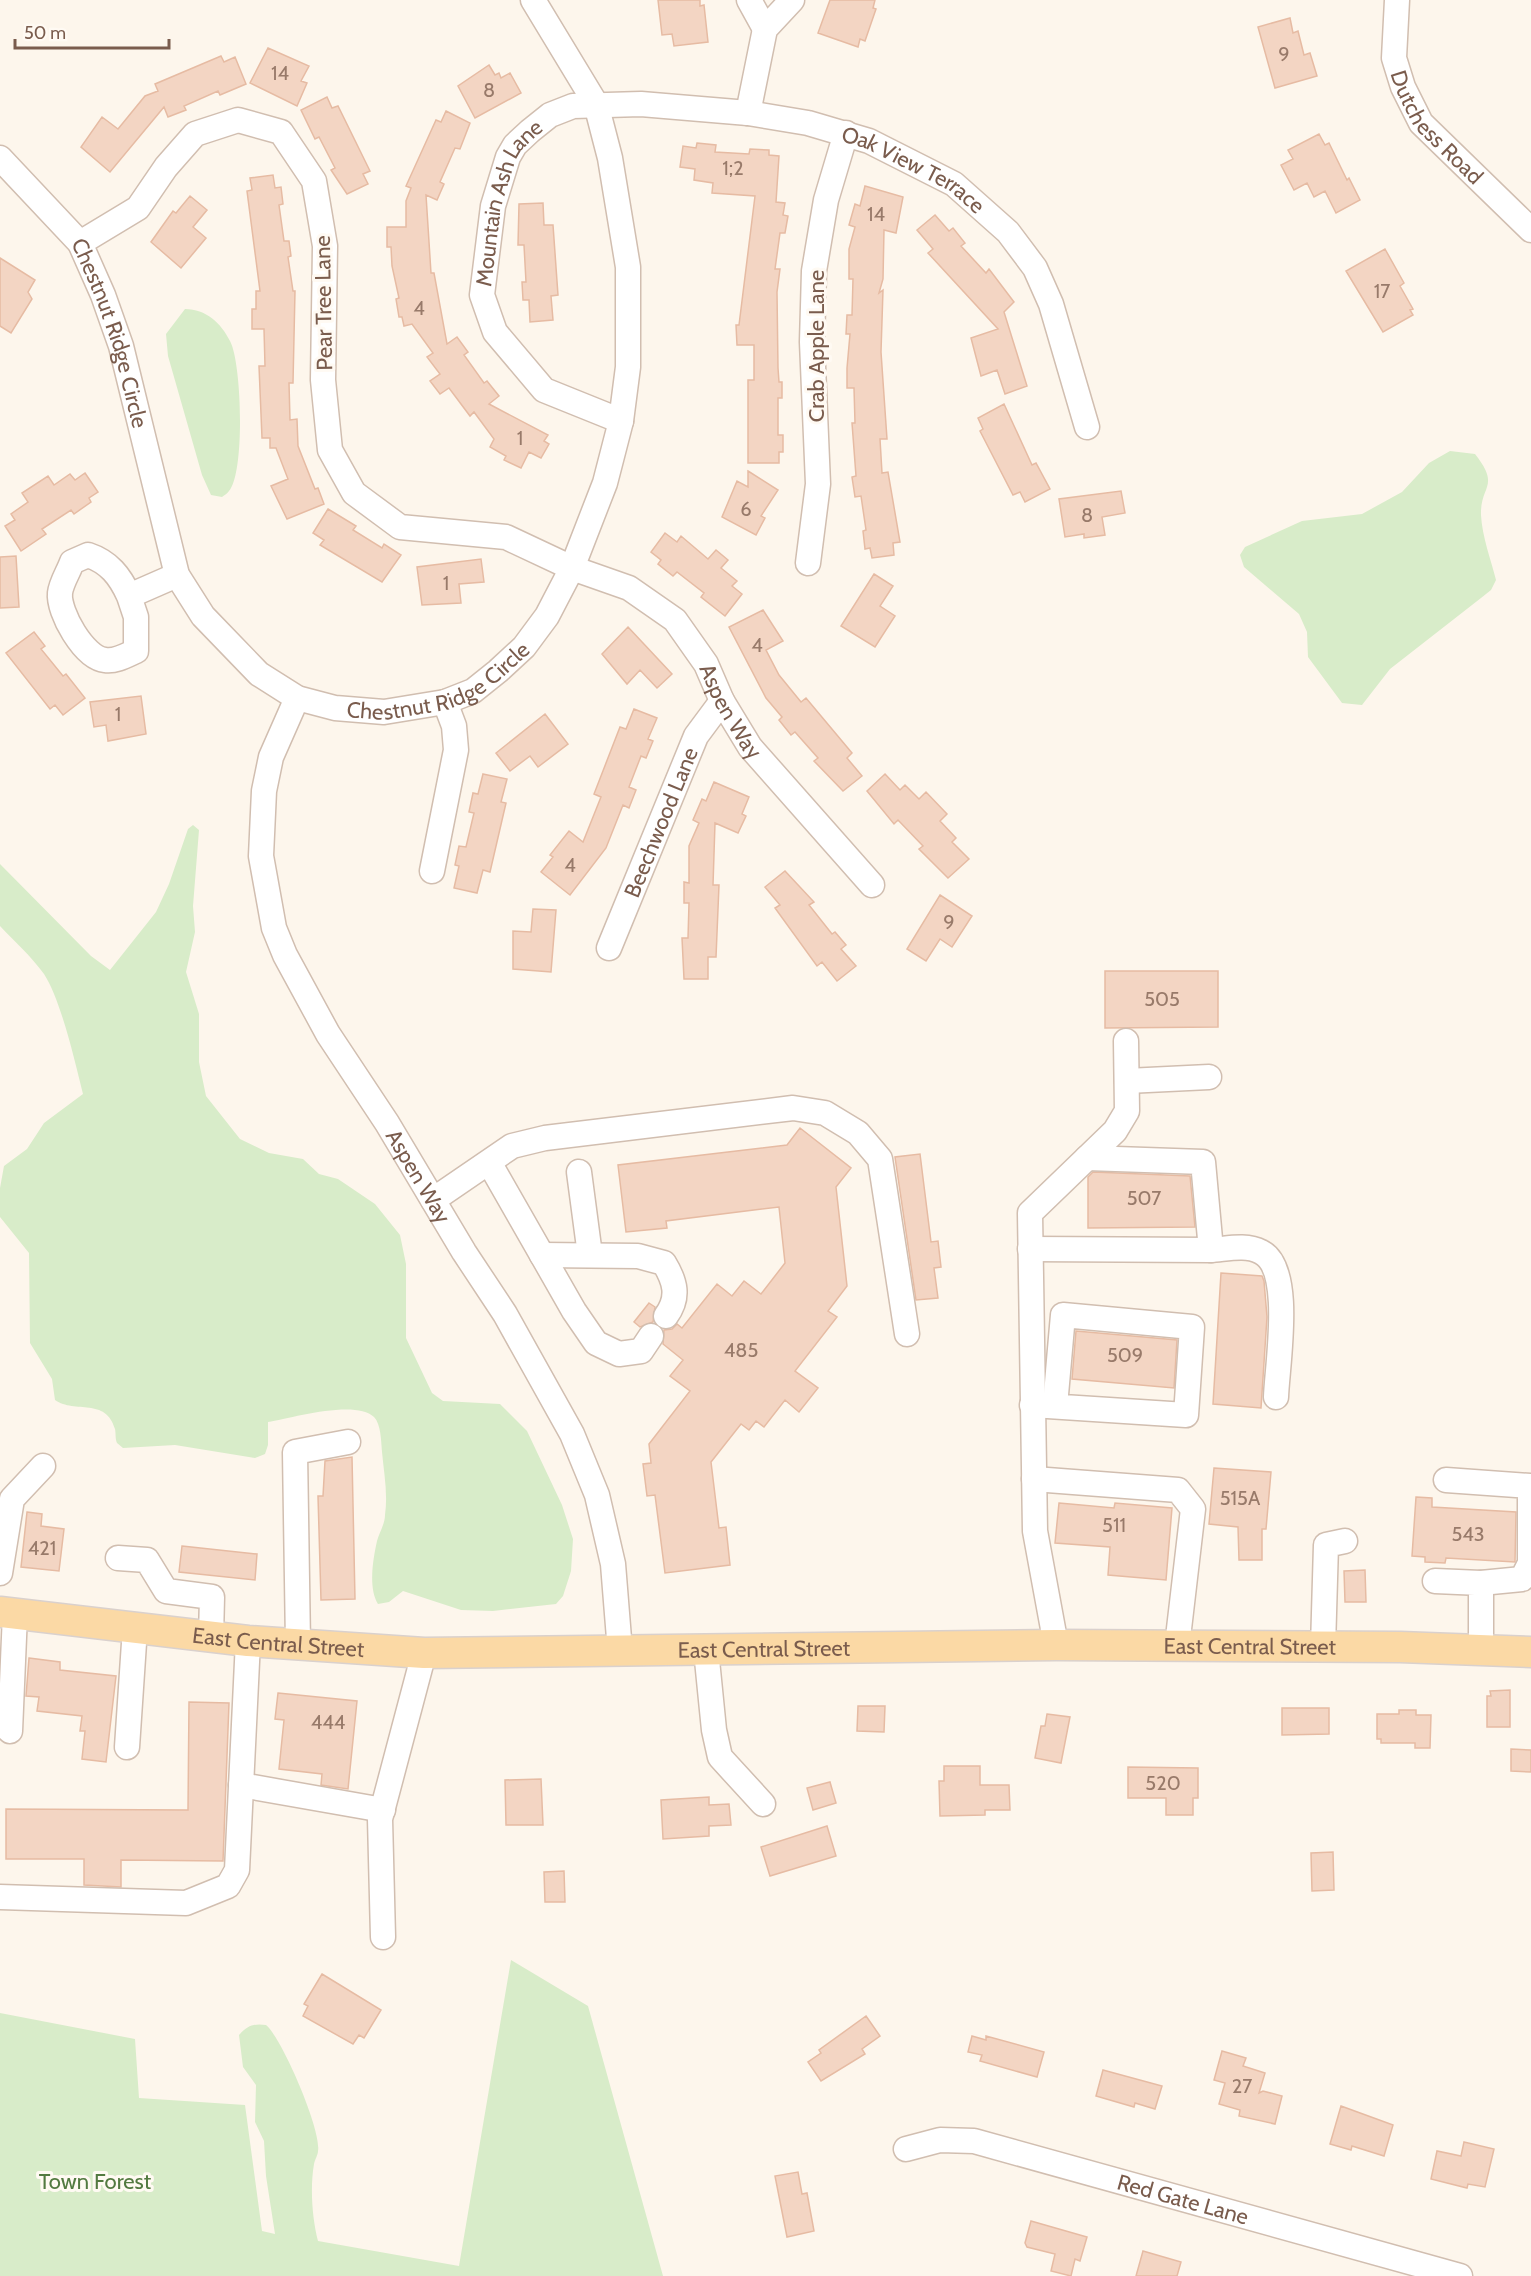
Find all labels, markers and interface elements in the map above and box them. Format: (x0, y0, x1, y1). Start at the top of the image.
scale bar (15, 12, 170, 50)
text: 50 m (24, 22, 66, 44)
house number: 9 (1278, 42, 1290, 66)
house number: 14 (271, 61, 289, 85)
street label: Dutchess Road (1385, 67, 1489, 190)
house number: 8 (483, 78, 495, 102)
street label: Mountain Ash Lane (470, 114, 548, 288)
street label: Oak View Terrace (839, 121, 990, 219)
house number: 1;2 (722, 156, 744, 180)
house number: 14 (867, 202, 885, 226)
street label: Chestnut Ridge Circle (66, 234, 154, 431)
street label: Pear Tree Lane (309, 235, 338, 371)
street label: Crab Apple Lane (803, 270, 830, 422)
house number: 17 (1374, 279, 1390, 303)
house number: 4 (413, 296, 425, 320)
house number: 1 (517, 426, 523, 450)
house number: 6 (740, 497, 752, 521)
house number: 8 (1081, 503, 1093, 527)
house number: 1 (443, 571, 449, 595)
house number: 4 (751, 633, 763, 657)
street label: Chestnut Ridge Circle (346, 636, 535, 726)
street label: Aspen Way (694, 660, 767, 765)
house number: 1 (115, 702, 121, 726)
street label: Beechwood Lane (618, 743, 704, 901)
house number: 4 (564, 853, 576, 877)
house number: 9 (943, 910, 955, 934)
house number: 505 (1144, 987, 1180, 1011)
street label: Aspen Way (380, 1124, 457, 1228)
house number: 507 (1127, 1186, 1161, 1210)
house number: 485 (724, 1338, 758, 1362)
house number: 509 (1107, 1343, 1143, 1367)
house number: 515A (1220, 1486, 1261, 1510)
house number: 511 (1102, 1513, 1126, 1537)
house number: 543 (1451, 1522, 1485, 1546)
house number: 421 (28, 1536, 56, 1560)
street label: East Central Street (191, 1622, 366, 1663)
street label: East Central Street (1164, 1633, 1337, 1661)
street label: East Central Street (678, 1635, 851, 1664)
house number: 444 (311, 1710, 346, 1734)
house number: 520 (1145, 1771, 1181, 1795)
house number: 27 (1232, 2074, 1252, 2098)
park label: Town Forest (39, 2168, 152, 2195)
street label: Red Gate Lane (1114, 2168, 1251, 2231)

